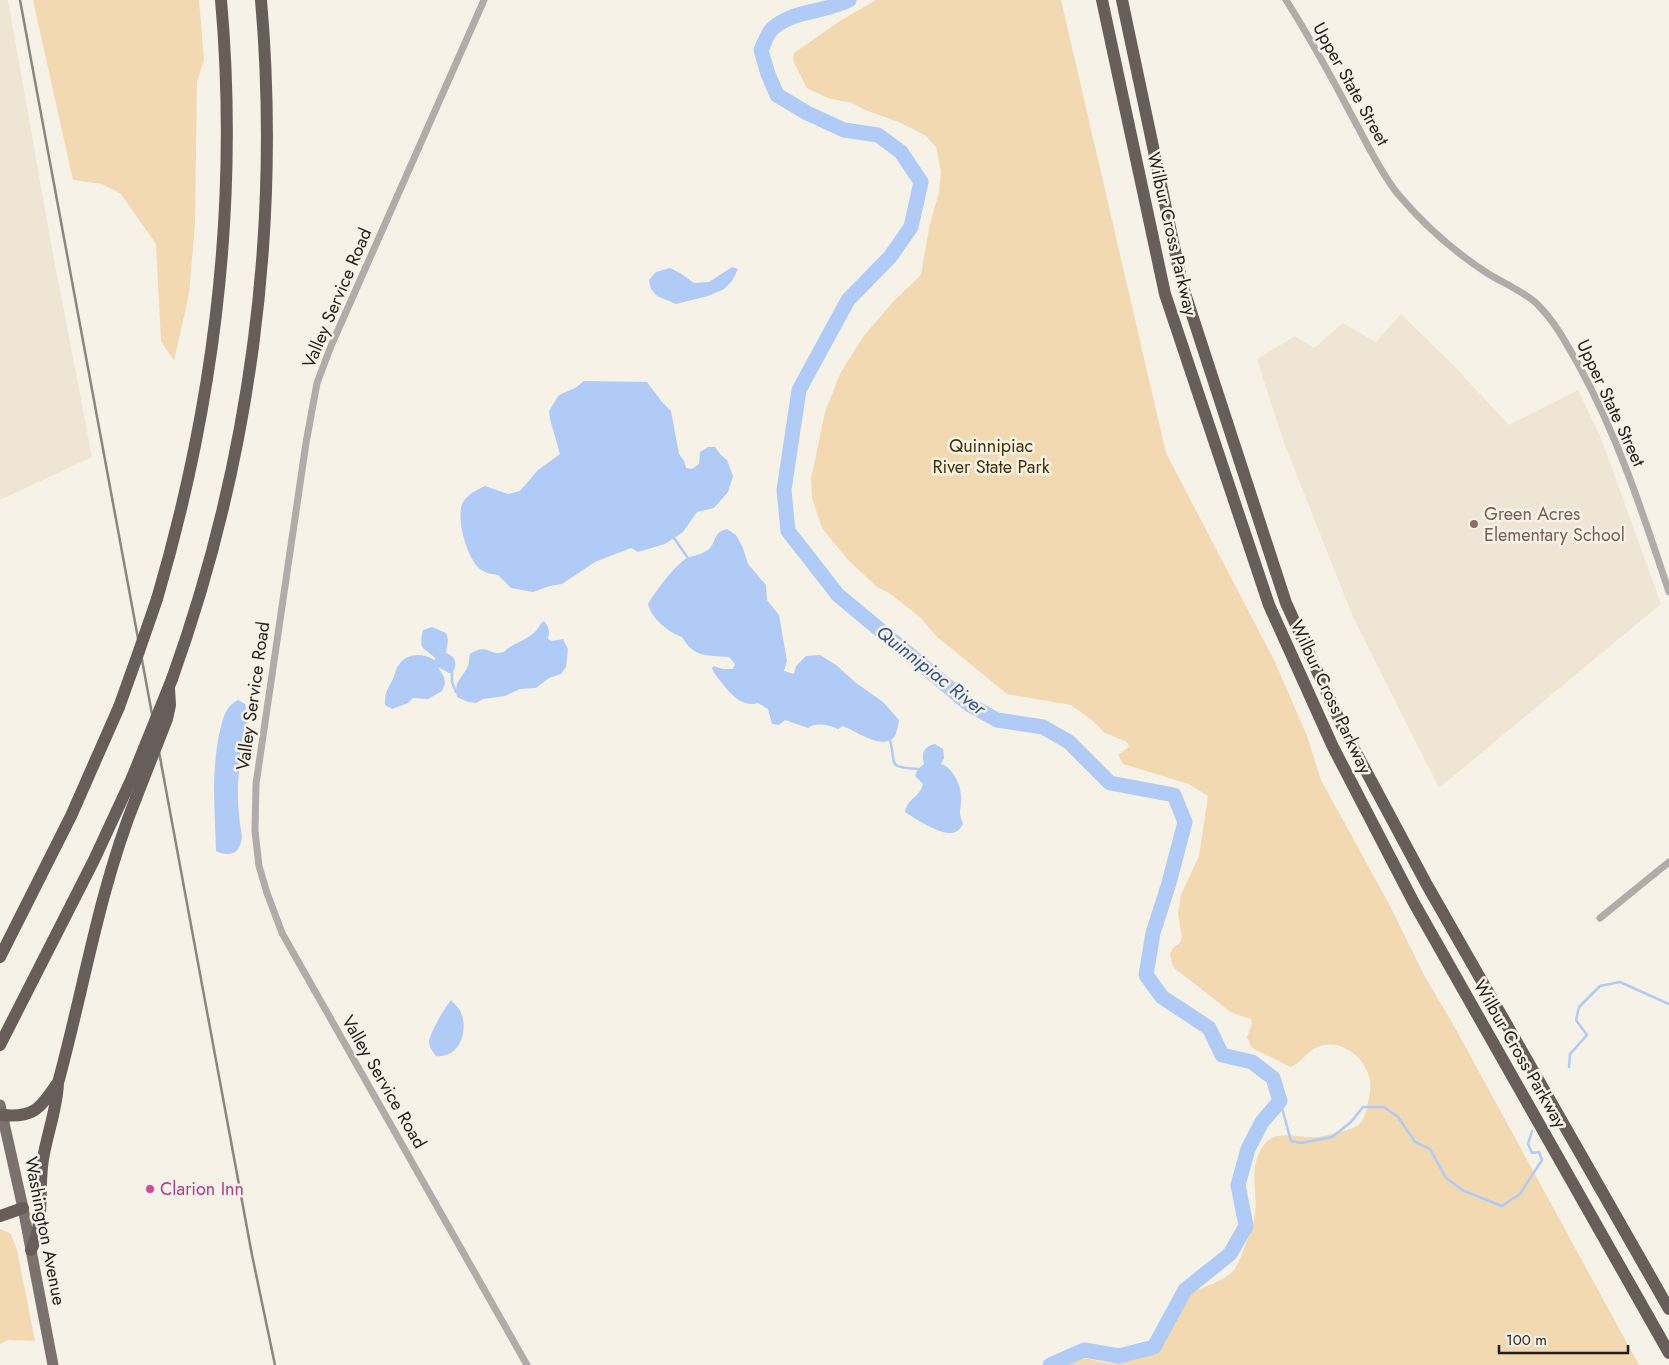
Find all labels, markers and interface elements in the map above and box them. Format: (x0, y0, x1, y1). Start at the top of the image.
street label: Upper State Street (1306, 18, 1396, 151)
street label: Wilbur Cross Parkway (1141, 150, 1203, 318)
street label: Valley Service Road (296, 224, 378, 372)
street label: Upper State Street (1570, 335, 1652, 471)
park label: Quinnipiac River State Park (932, 433, 1050, 480)
place label: Green Acres Elementary School (1484, 501, 1625, 548)
marker: Green Acres Elementary School (1468, 518, 1480, 530)
street label: Wilbur Cross Parkway (1284, 616, 1378, 778)
water label: Quinnipiac River (871, 619, 993, 722)
street label: Valley Service Road (230, 620, 276, 772)
street label: Wilbur Cross Parkway (1467, 975, 1573, 1133)
street label: Valley Service Road (335, 1011, 433, 1153)
street label: Washington Avenue (18, 1154, 72, 1308)
place label: Clarion Inn (160, 1176, 244, 1202)
marker: Clarion Inn (144, 1183, 156, 1195)
scale bar (1499, 1322, 1628, 1354)
text: 100 m (1506, 1329, 1547, 1351)

